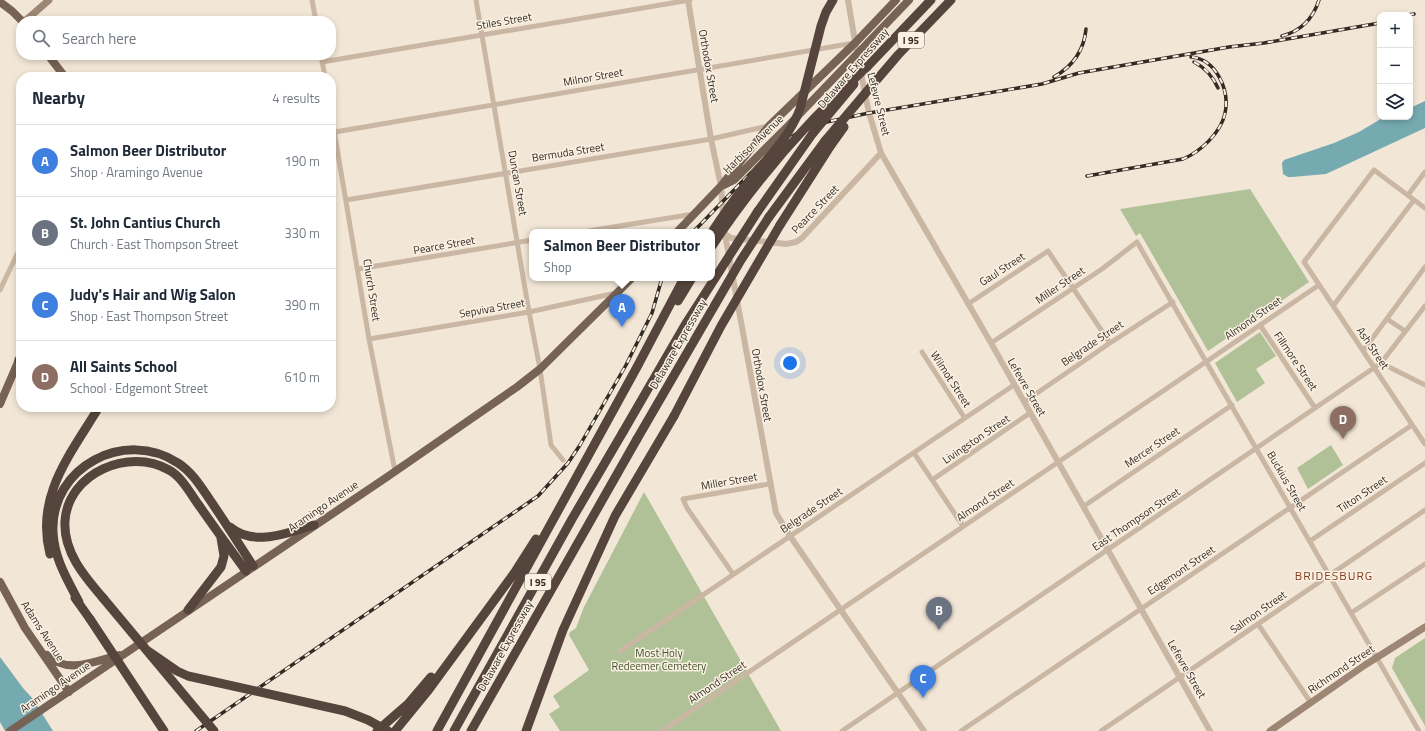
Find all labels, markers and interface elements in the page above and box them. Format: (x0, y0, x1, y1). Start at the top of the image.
street label: Stiles Street (475, 8, 533, 34)
map controls (1377, 12, 1413, 120)
button: + (1377, 12, 1413, 48)
search box (16, 16, 336, 60)
street label: Delaware Expressway (814, 24, 893, 112)
icon: search (30, 27, 52, 49)
text: Search here (62, 27, 136, 50)
street label: Orthodox Street (695, 28, 723, 104)
road number: I 95 (898, 32, 924, 48)
button: − (1377, 48, 1413, 84)
street label: Milnor Street (562, 64, 624, 90)
street label: Lefevre Street (863, 70, 895, 138)
button: layers (1377, 84, 1413, 120)
text: Nearby (32, 85, 85, 111)
text: 4 results (272, 88, 320, 108)
street label: Harbison Avenue (719, 111, 787, 177)
street label: Bermuda Street (531, 138, 606, 166)
text: Salmon Beer Distributor (70, 139, 226, 162)
street label: Duncan Street (504, 149, 532, 217)
text: A (41, 151, 49, 171)
text: 190 m (284, 151, 320, 171)
text: Shop · Aramingo Avenue (70, 162, 203, 182)
street label: Pearce Street (788, 181, 842, 237)
text: St. John Cantius Church (70, 211, 220, 234)
text: B (41, 223, 49, 243)
text: 330 m (284, 223, 320, 243)
popup (529, 229, 715, 281)
street label: Pearce Street (412, 232, 476, 258)
text: Church · East Thompson Street (70, 234, 238, 254)
text: Salmon Beer Distributor (544, 234, 700, 257)
street label: Gaul Street (976, 248, 1028, 290)
text: Shop (544, 257, 572, 277)
street label: Church Street (359, 258, 385, 322)
street label: Miller Street (1032, 262, 1088, 308)
text: Judy's Hair and Wig Salon (70, 283, 236, 306)
street label: Almond Street (1221, 292, 1285, 344)
street label: Sepviva Street (458, 294, 526, 322)
pin: A (609, 294, 635, 327)
text: C (41, 295, 49, 315)
text: 390 m (284, 295, 320, 315)
street label: Delaware Expressway (646, 295, 711, 392)
text: Shop · East Thompson Street (70, 306, 228, 326)
street label: Belgrade Street (1058, 316, 1126, 370)
street label: Ash Street (1353, 323, 1393, 373)
street label: Fillmore Street (1270, 328, 1322, 394)
street label: Orthodox Street (748, 347, 776, 423)
street label: Wilmot Street (927, 348, 975, 410)
your location (780, 353, 800, 373)
text: All Saints School (70, 355, 177, 378)
street label: Lefevre Street (1004, 355, 1050, 419)
text: D (41, 367, 49, 387)
text: 610 m (284, 367, 320, 387)
text: School · Edgemont Street (70, 378, 208, 398)
pin: D (1330, 406, 1356, 439)
street label: Livingston Street (939, 410, 1013, 468)
street label: Mercer Street (1121, 423, 1183, 471)
street label: Buckius Street (1263, 448, 1311, 514)
street label: Miller Street (700, 468, 759, 494)
street label: Tilton Street (1334, 471, 1390, 517)
street label: Almond Street (953, 475, 1017, 525)
street label: Aramingo Avenue (285, 476, 362, 535)
street label: Belgrade Street (777, 483, 845, 537)
street label: East Thompson Street (1089, 483, 1183, 554)
street label: Edgemont Street (1144, 541, 1218, 599)
district label: BRIDESBURG (1295, 566, 1373, 585)
road number: I 95 (525, 574, 551, 590)
street label: Salmon Street (1227, 587, 1290, 637)
street label: Delaware Expressway (473, 597, 537, 694)
pin: B (926, 597, 952, 630)
street label: Adams Avenue (18, 598, 69, 665)
street label: Lefevre Street (1164, 637, 1210, 701)
street label: Richmond Street (1304, 641, 1378, 697)
park label: Most Holy Redeemer Cemetery (612, 645, 707, 674)
street label: Aramingo Avenue (17, 657, 94, 716)
street label: Almond Street (685, 657, 749, 707)
pin: C (910, 665, 936, 698)

